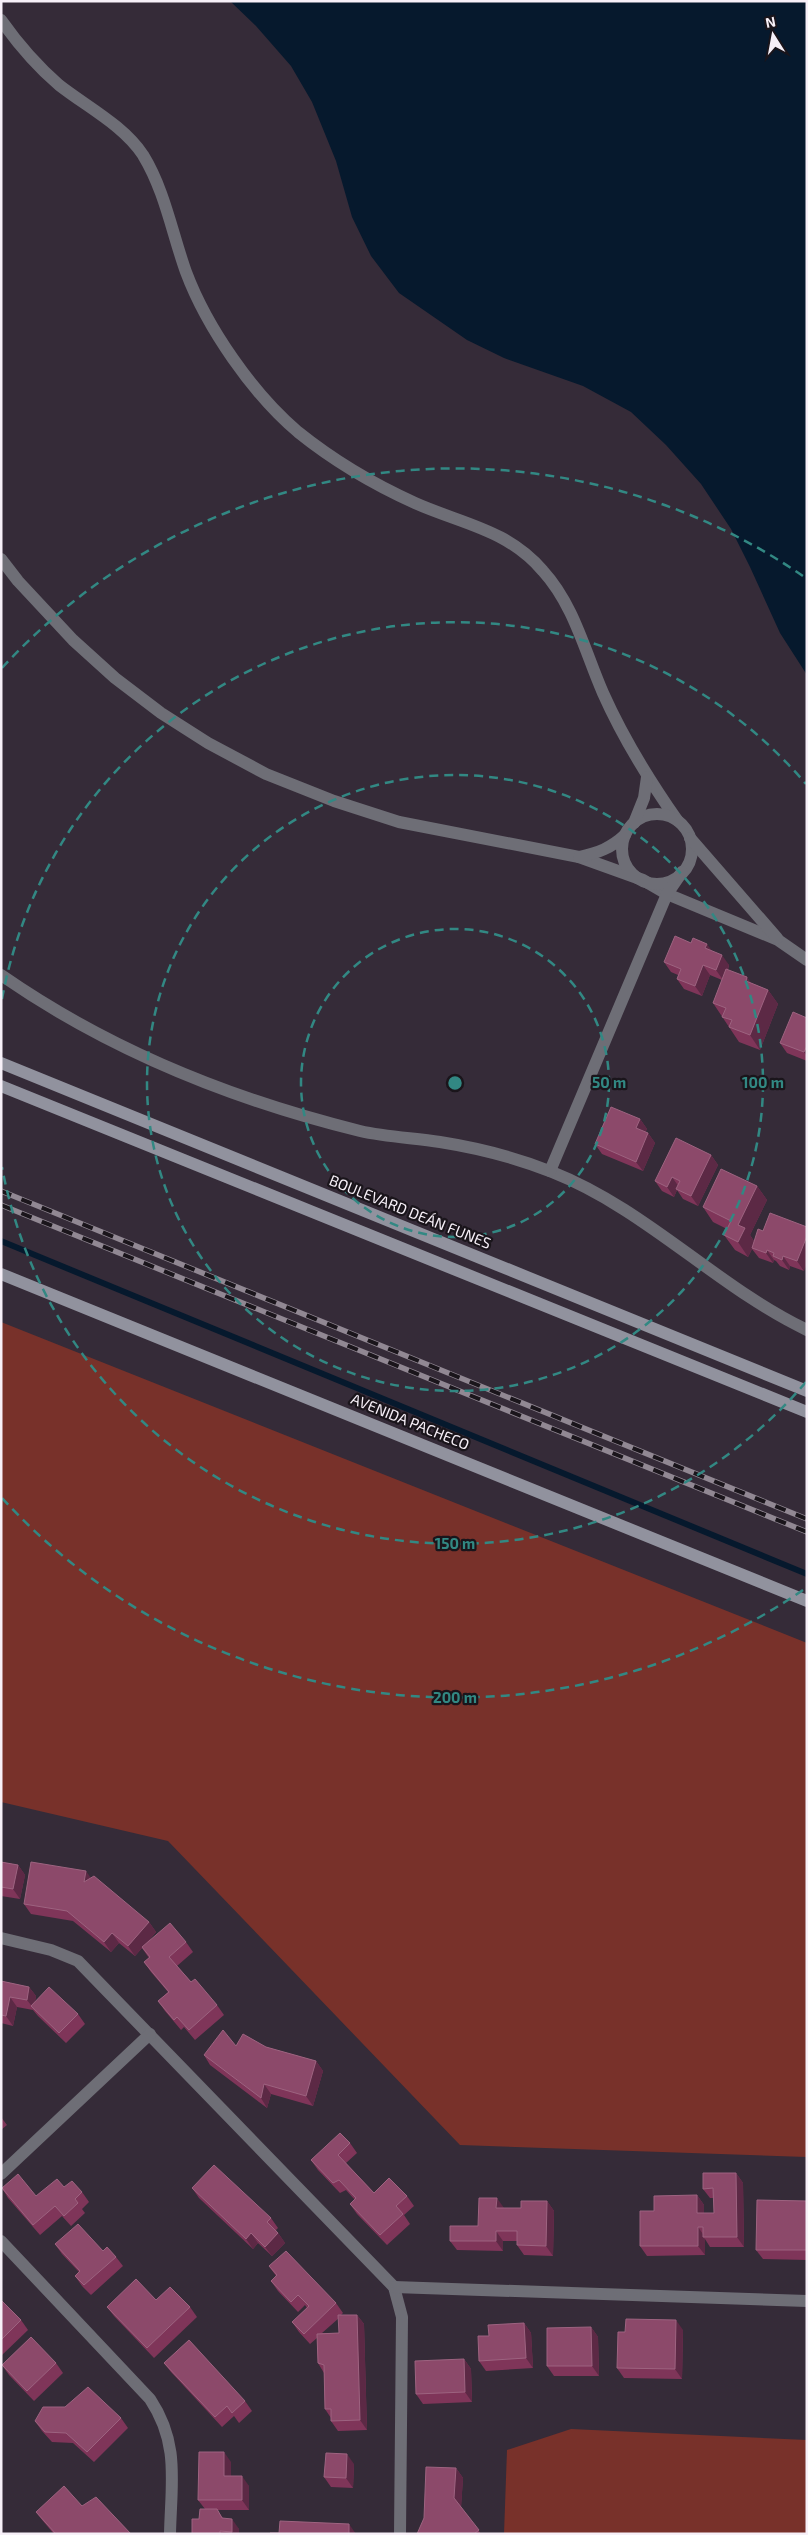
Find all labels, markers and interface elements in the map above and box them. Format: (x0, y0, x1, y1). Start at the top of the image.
north arrow (748, 10, 798, 60)
text: N (764, 12, 777, 31)
text: 50 m (592, 1073, 626, 1091)
text: 100 m (742, 1073, 784, 1091)
centre of rings (446, 1074, 464, 1092)
street label: BOULEVARD DEÁN FUNES (327, 1170, 494, 1252)
street label: AVENIDA PACHECO (349, 1389, 472, 1453)
text: 150 m (435, 1534, 475, 1552)
text: 200 m (433, 1688, 477, 1706)

